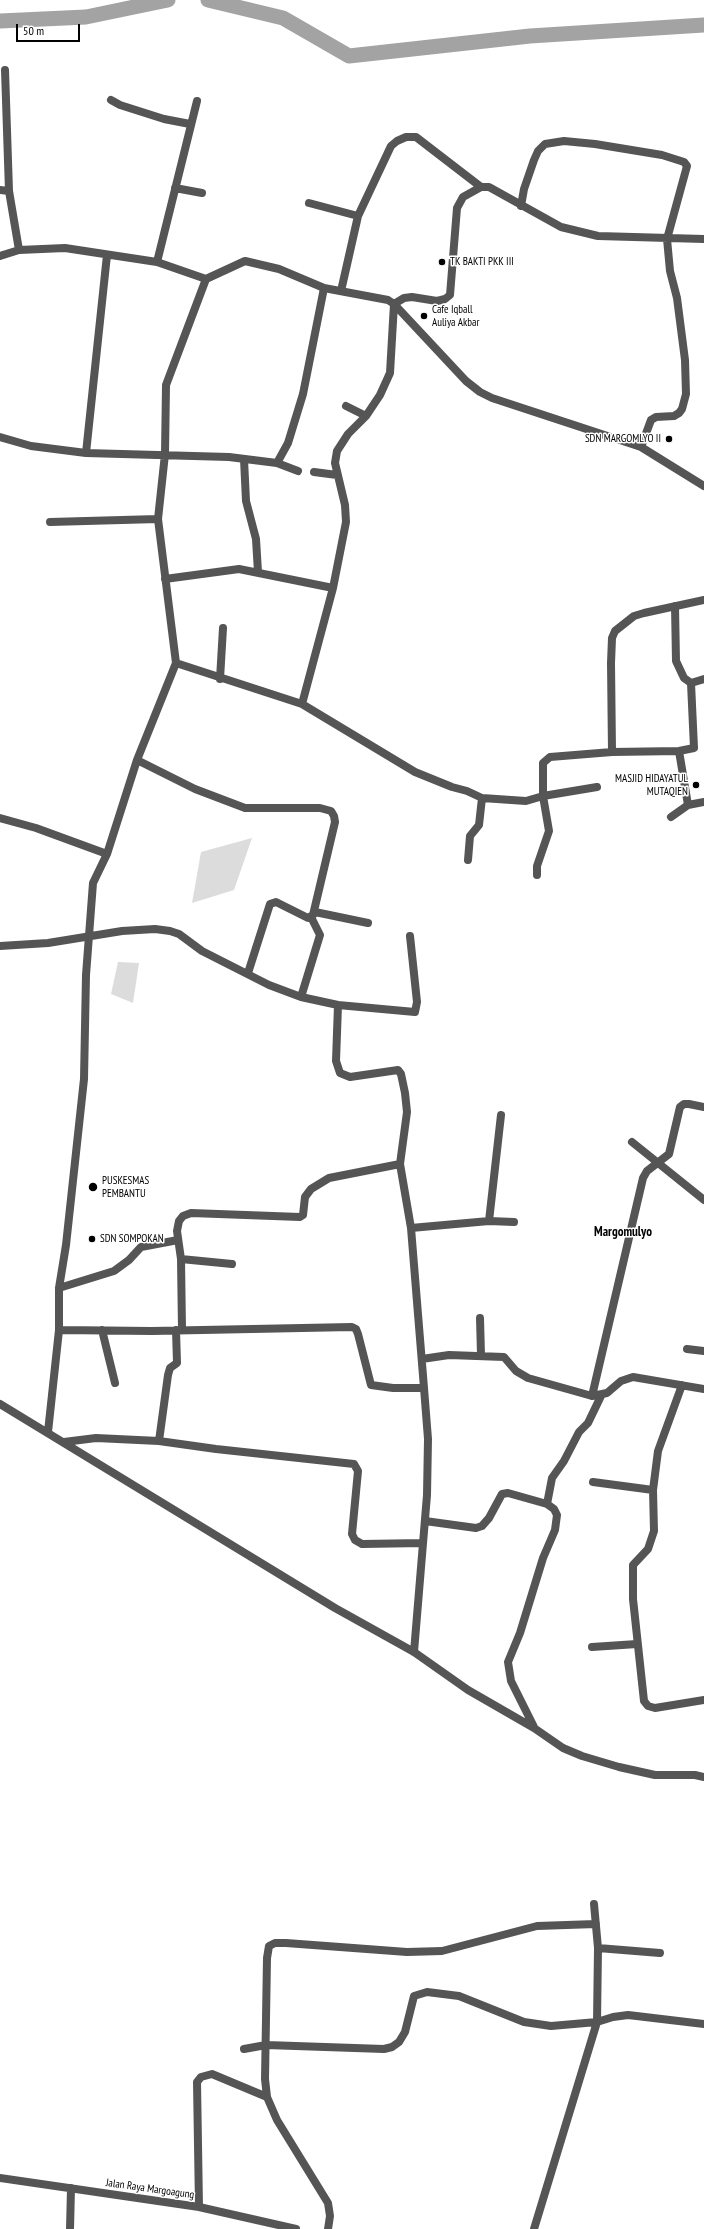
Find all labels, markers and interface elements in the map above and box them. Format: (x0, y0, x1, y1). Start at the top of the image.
scale bar (18, 16, 82, 42)
text: 50 m (23, 23, 44, 38)
place label: TK BAKTI PKK III (450, 255, 514, 269)
marker: TK BAKTI PKK III (437, 257, 447, 267)
place label: Cafe Iqball Auliya Akbar (432, 303, 479, 329)
marker: Cafe Iqball Auliya Akbar (419, 311, 429, 321)
place label: SDN MARGOMLYO II (585, 432, 661, 446)
marker: SDN MARGOMLYO II (664, 434, 674, 444)
place label: MASJID HIDAYATUL MUTAQIEN (615, 772, 688, 798)
marker: MASJID HIDAYATUL MUTAQIEN (691, 780, 701, 790)
place label: PUSKESMAS PEMBANTU (102, 1174, 149, 1200)
marker: PUSKESMAS PEMBANTU (87, 1181, 99, 1193)
district label: Margomulyo (594, 1224, 652, 1240)
place label: SDN SOMPOKAN (100, 1232, 164, 1246)
marker: SDN SOMPOKAN (87, 1234, 97, 1244)
street label: Jalan Raya Margoagung (105, 2176, 195, 2202)

